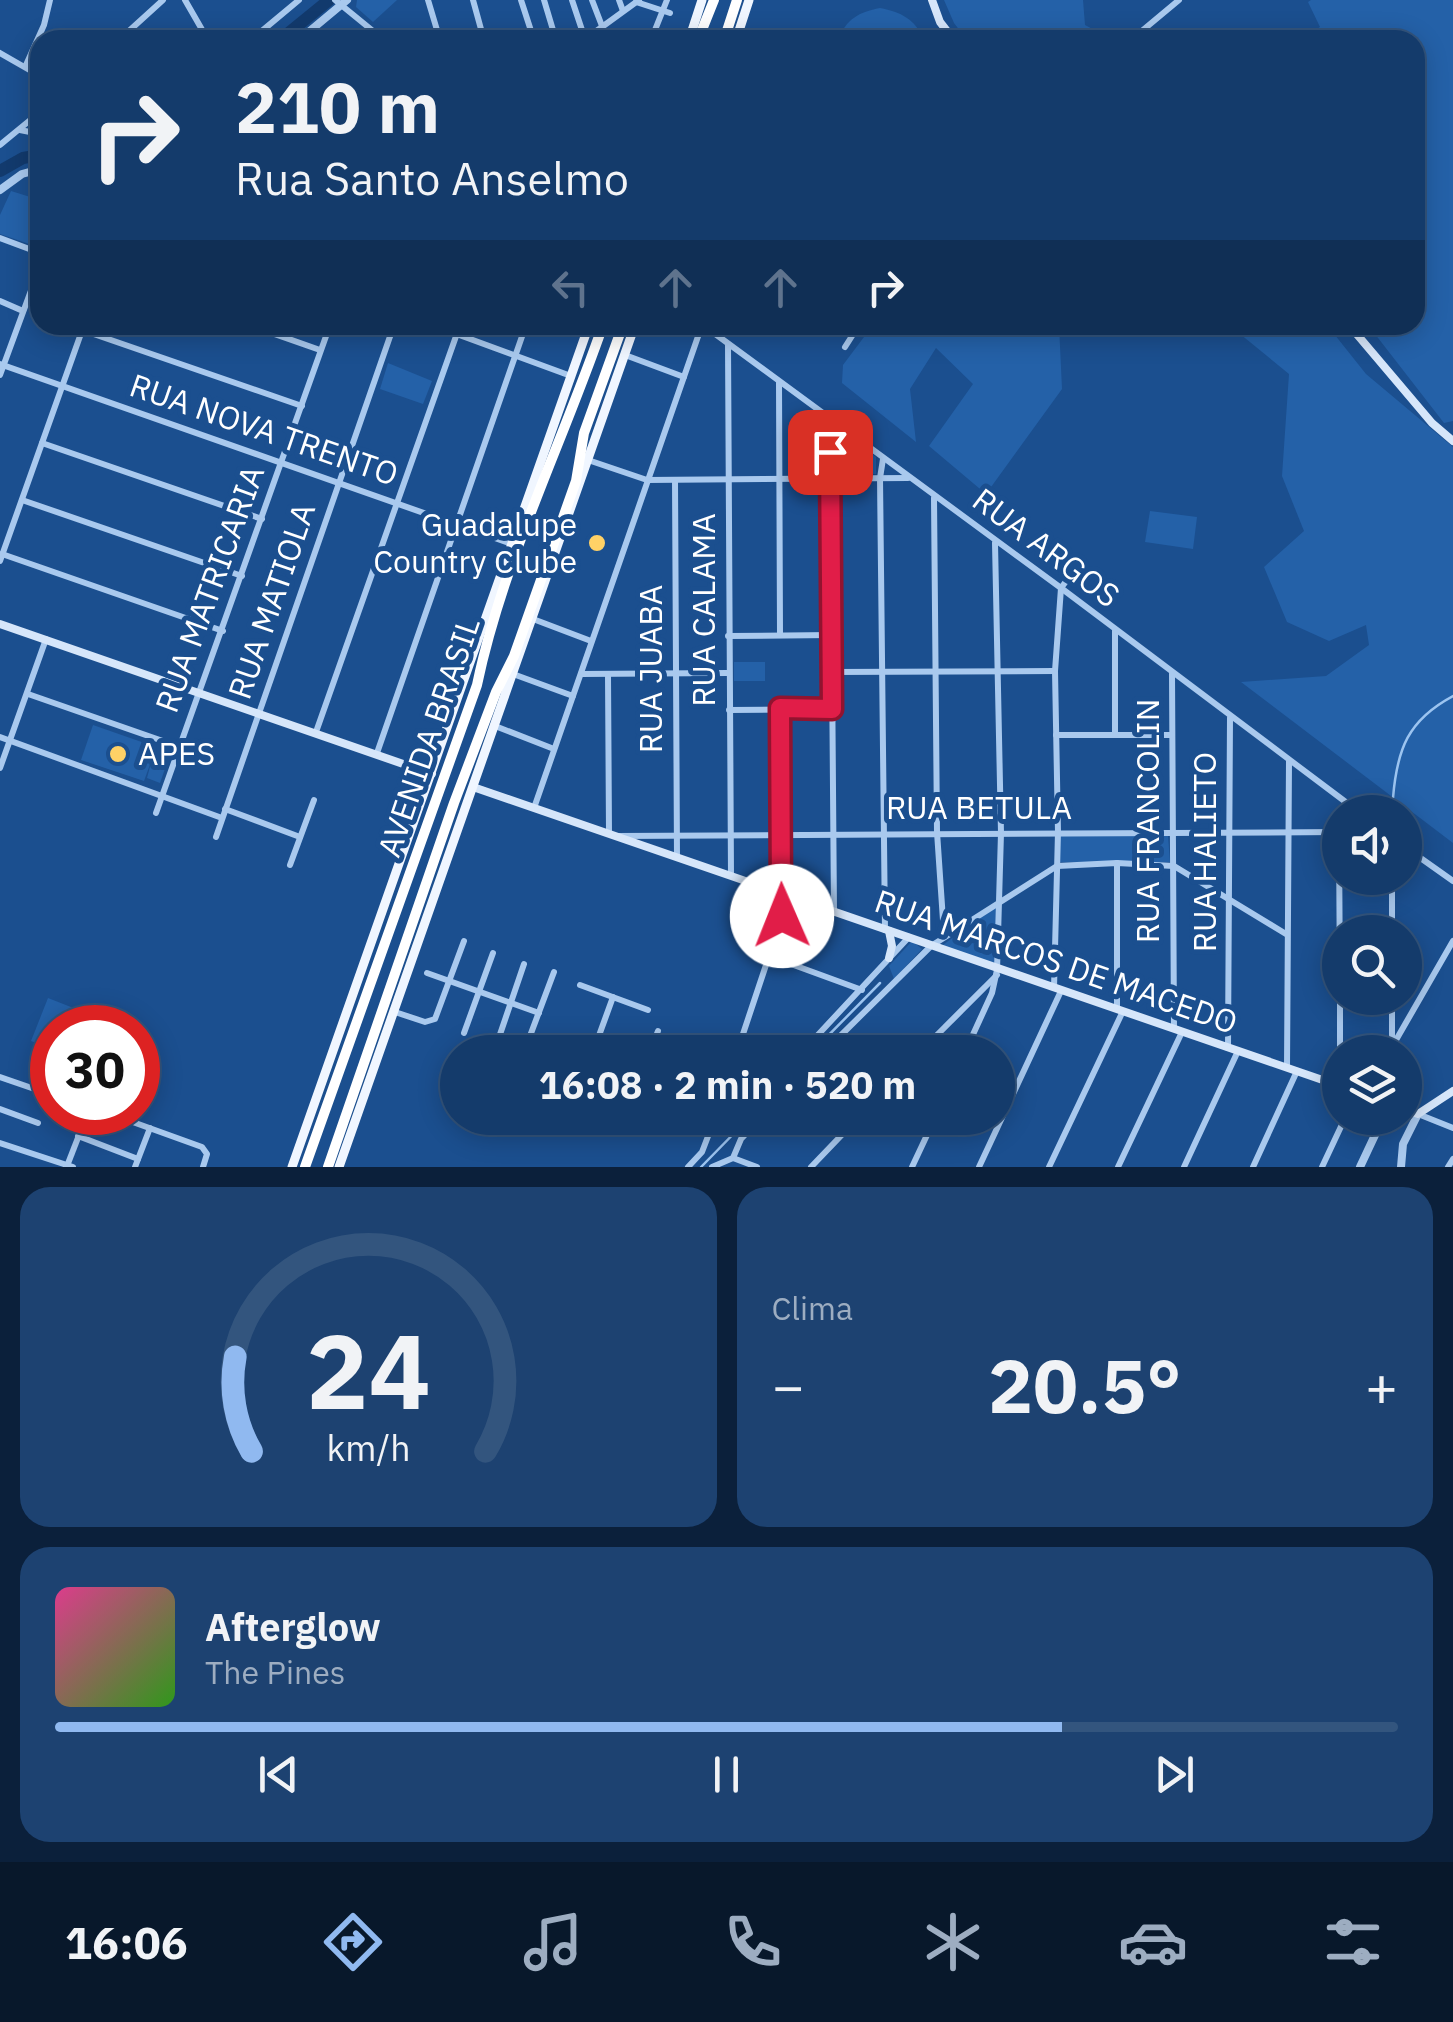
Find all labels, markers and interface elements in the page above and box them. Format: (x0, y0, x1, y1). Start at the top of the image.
text: 210 m (235, 61, 440, 152)
icon: right (70, 70, 200, 200)
text: Rua Santo Anselmo (235, 149, 629, 207)
icon: left (543, 260, 598, 315)
icon: ahead (648, 260, 703, 315)
icon: ahead (753, 260, 808, 315)
icon: right (858, 260, 913, 315)
street label: RUA NOVA TRENTO (125, 363, 404, 495)
pin (788, 410, 873, 495)
icon: arrive (803, 425, 858, 480)
street label: RUA MATRICARIA (145, 459, 273, 718)
street label: RUA ARGOS (965, 478, 1129, 616)
street label: RUA MATIOLA (218, 497, 324, 704)
place label: Guadalupe Country Clube (373, 503, 577, 582)
street label: RUA CALAMA (682, 513, 724, 707)
marker: Guadalupe Country Clube (586, 532, 608, 554)
street label: RUA JUABA (629, 585, 671, 753)
street label: AVENIDA BRASIL (367, 611, 489, 862)
street label: RUA FRANCOLIN (1126, 699, 1168, 943)
place label: APES (138, 732, 215, 774)
marker: APES (107, 743, 129, 765)
street label: RUA HALIETO (1183, 752, 1225, 952)
street label: RUA BETULA (886, 786, 1072, 828)
map controls (1322, 795, 1422, 1135)
button: sound (1322, 795, 1422, 895)
position arrow (730, 864, 834, 968)
street label: RUA MARCOS DE MACEDO (870, 879, 1243, 1043)
button: search (1322, 915, 1422, 1015)
speed limit sign: 30 (30, 1005, 160, 1135)
button: layers (1322, 1035, 1422, 1135)
text: 16:08 · 2 min · 520 m (539, 1060, 916, 1109)
text: Clima (772, 1287, 853, 1329)
text: 24 (306, 1302, 431, 1438)
text: 20.5° (988, 1336, 1182, 1434)
text: − (772, 1350, 805, 1421)
text: + (1365, 1350, 1398, 1421)
text: km/h (326, 1424, 410, 1471)
text: Afterglow (205, 1602, 381, 1651)
text: The Pines (205, 1651, 345, 1693)
icon: previous (251, 1747, 306, 1802)
icon: pause (699, 1747, 754, 1802)
icon: next (1147, 1747, 1202, 1802)
icon: directions (318, 1907, 388, 1977)
icon: music (518, 1907, 588, 1977)
icon: phone (718, 1907, 788, 1977)
icon: climate (918, 1907, 988, 1977)
icon: car (1118, 1907, 1188, 1977)
icon: filters (1318, 1907, 1388, 1977)
text: 16:06 (65, 1913, 188, 1971)

